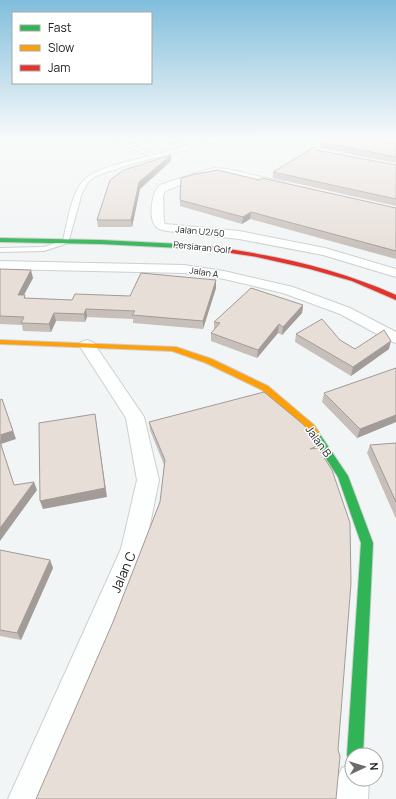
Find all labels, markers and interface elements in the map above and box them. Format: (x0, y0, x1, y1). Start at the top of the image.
legend (12, 12, 152, 84)
text: Fast (48, 19, 72, 36)
text: Slow (48, 39, 74, 56)
text: Jam (48, 59, 70, 76)
street label: Jalan U2/50 (175, 222, 225, 240)
street label: Persiaran Golf (173, 238, 232, 257)
street label: Jalan A (189, 263, 220, 281)
street label: Jalan B (303, 422, 336, 460)
street label: Jalan C (106, 549, 140, 595)
north arrow (344, 747, 384, 787)
text: N (367, 762, 382, 771)

